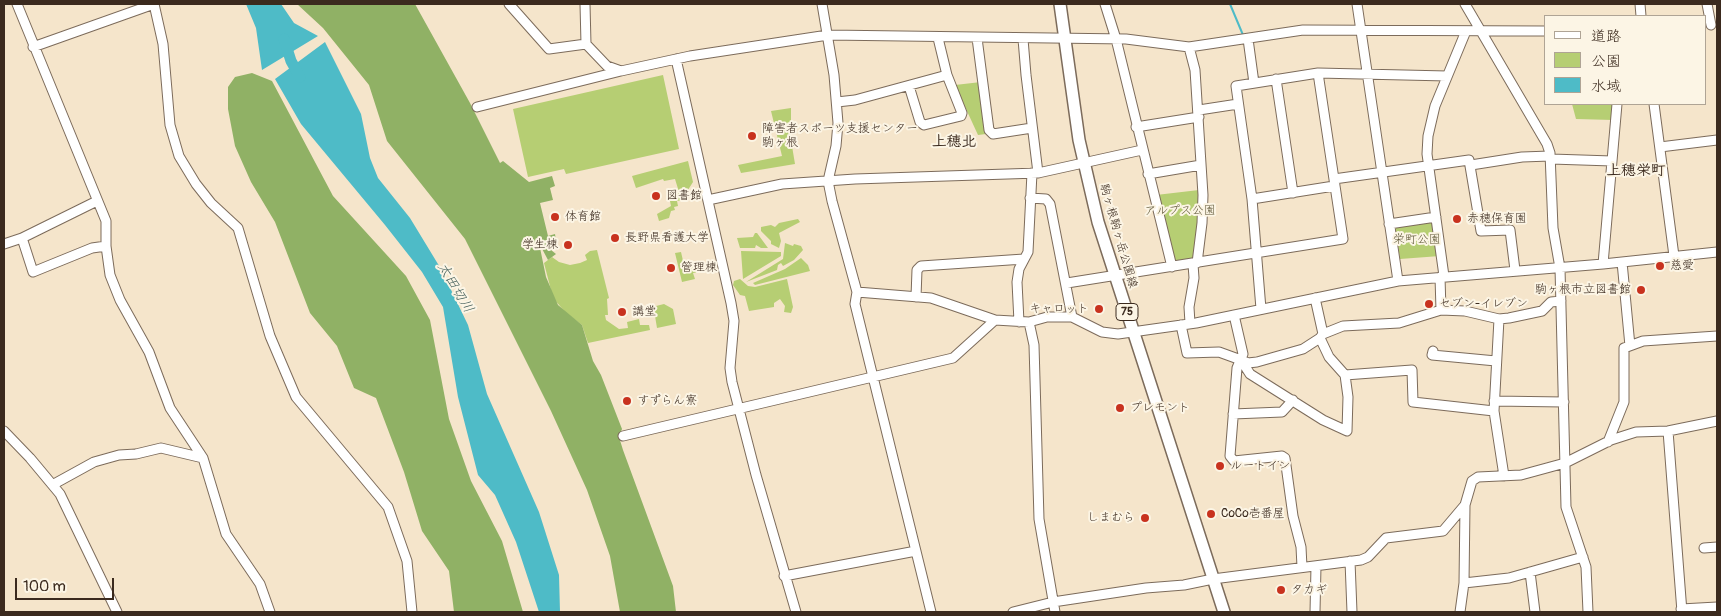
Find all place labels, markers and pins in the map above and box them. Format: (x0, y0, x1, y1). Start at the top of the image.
place label: 障害者スポーツ支援センター 駒ヶ根 (762, 122, 918, 150)
marker: 障害者スポーツ支援センター 駒ヶ根 (746, 130, 758, 142)
place label: 図書館 (666, 189, 702, 203)
marker: 図書館 (650, 190, 662, 202)
place label: 体育館 (565, 210, 601, 224)
marker: 体育館 (549, 211, 561, 223)
place label: 赤穂保育園 (1467, 212, 1527, 226)
marker: 赤穂保育園 (1451, 213, 1463, 225)
place label: 長野県看護大学 (625, 231, 709, 245)
marker: 長野県看護大学 (609, 232, 621, 244)
place label: 学生棟 (522, 238, 558, 252)
marker: 学生棟 (562, 239, 574, 251)
place label: 慈愛 (1670, 259, 1694, 273)
marker: 慈愛 (1654, 260, 1666, 272)
place label: 管理棟 (681, 261, 717, 275)
marker: 管理棟 (665, 262, 677, 274)
place label: 駒ヶ根市立図書館 (1535, 283, 1631, 297)
marker: 駒ヶ根市立図書館 (1635, 284, 1647, 296)
place label: セブン-イレブン (1439, 297, 1528, 311)
marker: セブン-イレブン (1423, 298, 1435, 310)
place label: キャロット (1029, 302, 1089, 316)
marker: キャロット (1093, 303, 1105, 315)
place label: 講堂 (632, 305, 656, 319)
marker: 講堂 (616, 306, 628, 318)
place label: すずらん寮 (637, 394, 697, 408)
marker: すずらん寮 (621, 395, 633, 407)
place label: プレモント (1130, 401, 1190, 415)
marker: プレモント (1114, 402, 1126, 414)
place label: ルートイン (1230, 459, 1290, 473)
marker: ルートイン (1214, 460, 1226, 472)
place label: CoCo壱番屋 (1221, 507, 1285, 521)
marker: CoCo壱番屋 (1205, 508, 1217, 520)
place label: しまむら (1087, 511, 1135, 525)
marker: しまむら (1139, 512, 1151, 524)
place label: タカギ (1291, 583, 1327, 597)
marker: タカギ (1275, 584, 1287, 596)

